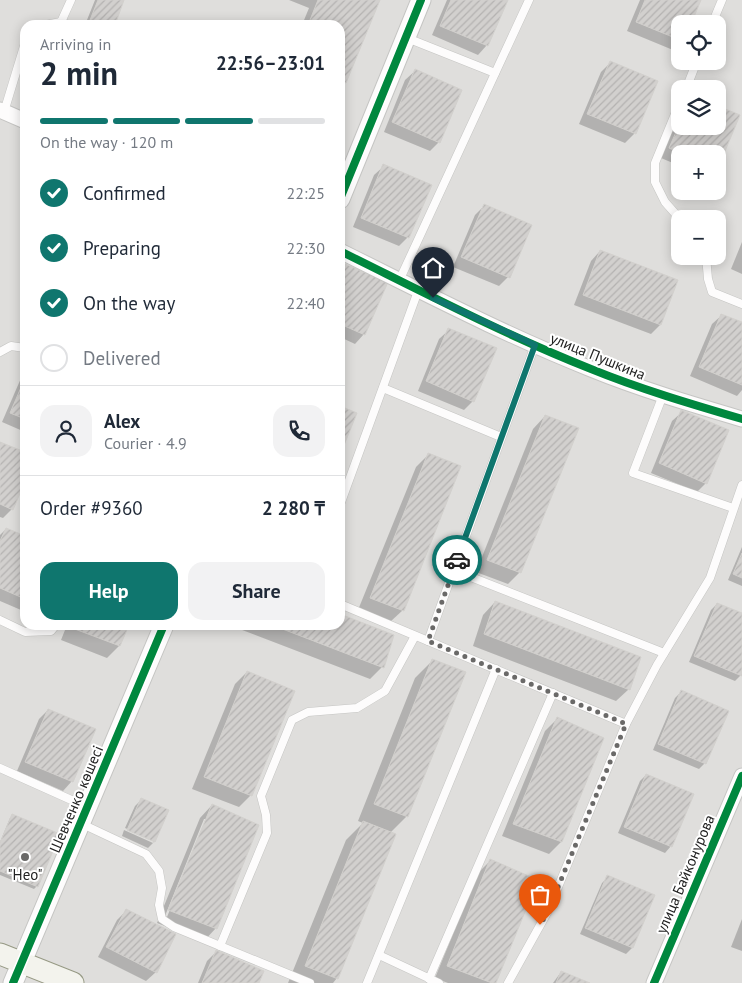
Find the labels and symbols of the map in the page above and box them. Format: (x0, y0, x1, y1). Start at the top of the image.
pin (412, 247, 454, 298)
street label: улица Пушкина (548, 328, 648, 384)
courier (432, 535, 482, 585)
street label: Шевченко көшесі (45, 742, 107, 856)
street label: улица Байконурова (651, 812, 719, 936)
marker: "Нео" (19, 851, 31, 863)
place label: "Нео" (8, 865, 42, 884)
pin (519, 874, 561, 925)

